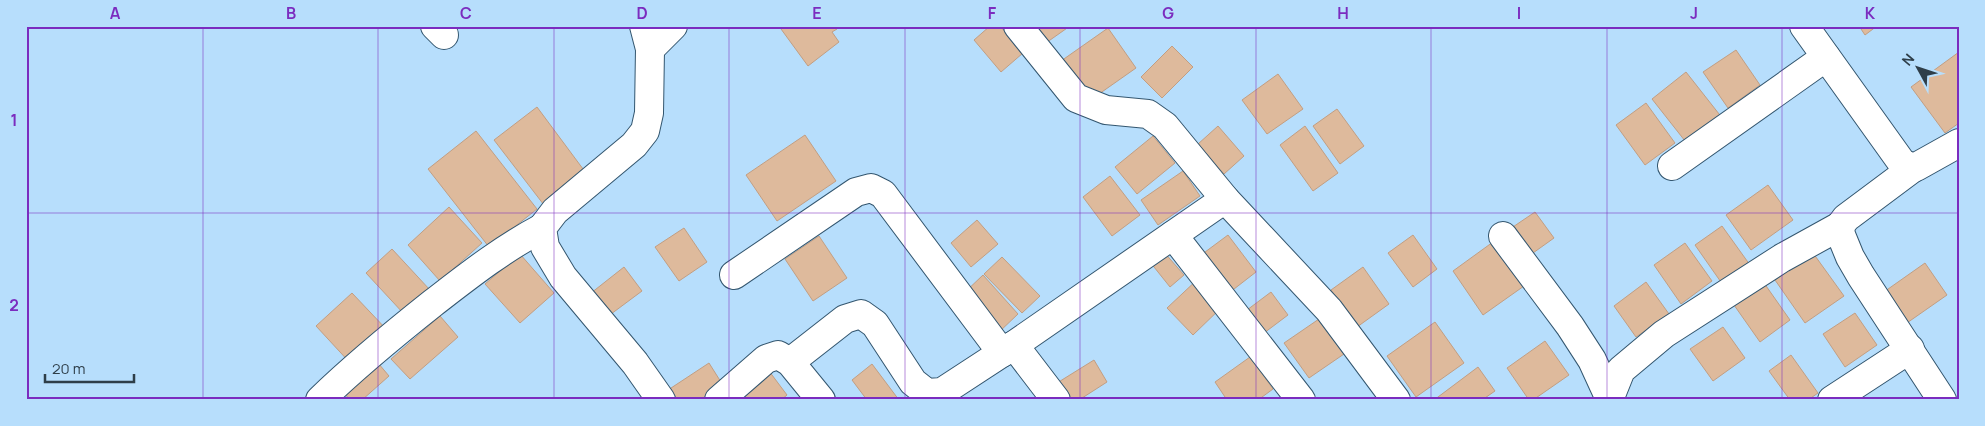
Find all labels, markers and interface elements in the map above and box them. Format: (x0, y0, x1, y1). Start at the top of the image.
text: A (110, 2, 121, 24)
text: B (286, 2, 296, 24)
text: C (460, 2, 472, 24)
text: D (636, 2, 648, 24)
text: E (812, 2, 822, 24)
text: F (988, 2, 997, 24)
text: G (1162, 2, 1174, 24)
text: H (1337, 2, 1349, 24)
text: I (1517, 2, 1521, 24)
text: J (1690, 2, 1698, 24)
text: K (1865, 2, 1876, 24)
north arrow (1892, 42, 1942, 92)
text: N (1897, 49, 1918, 69)
text: 1 (10, 109, 18, 131)
text: 2 (9, 294, 19, 316)
scale bar (45, 351, 134, 383)
text: 20 m (52, 358, 85, 379)

